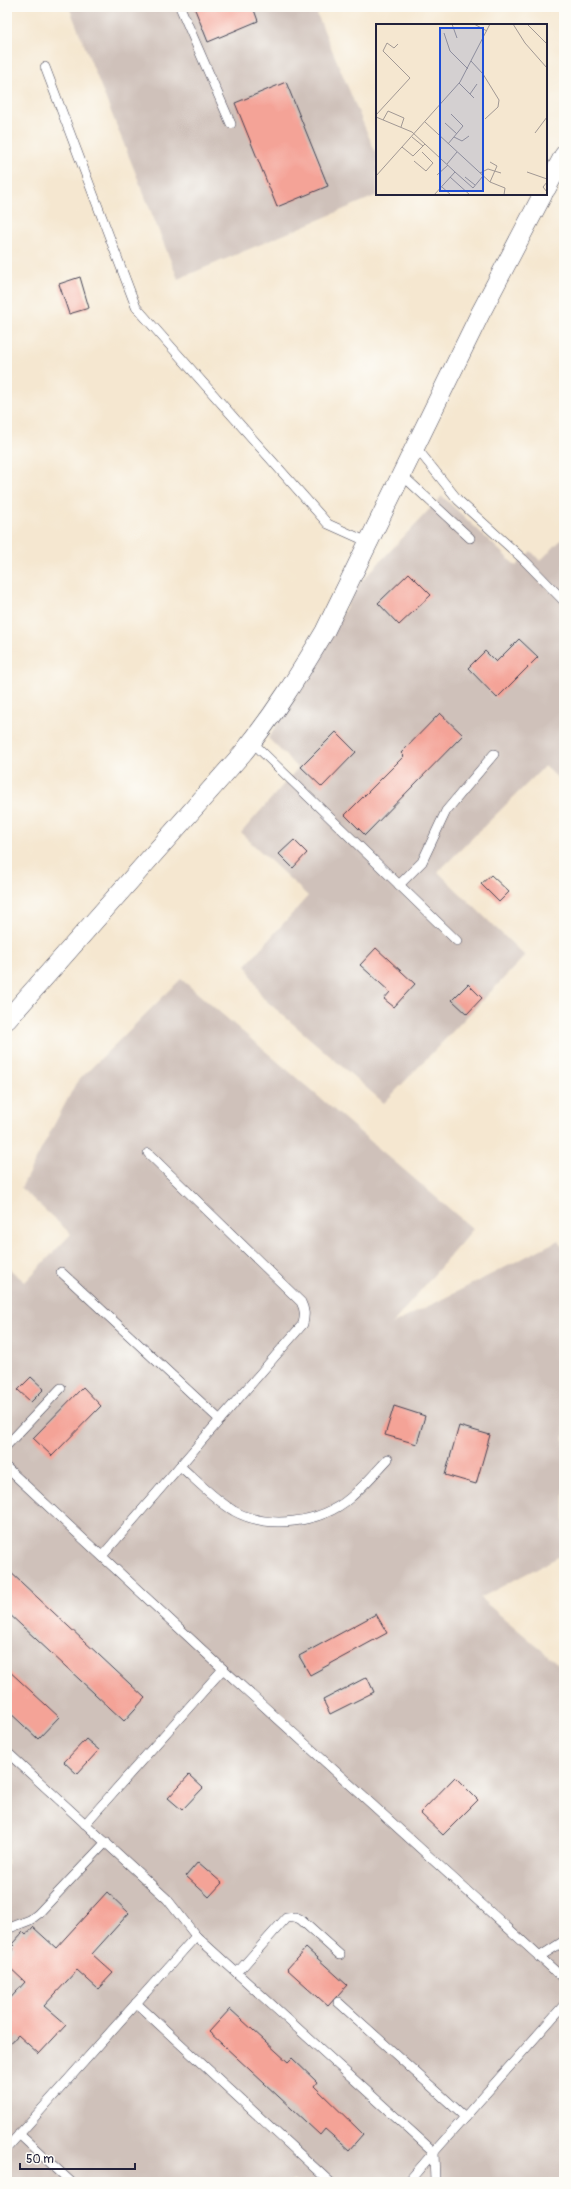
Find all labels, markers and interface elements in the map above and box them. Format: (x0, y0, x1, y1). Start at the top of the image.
inset map (376, 24, 547, 195)
scale bar (20, 2145, 135, 2171)
text: 50 m (26, 2152, 54, 2167)

